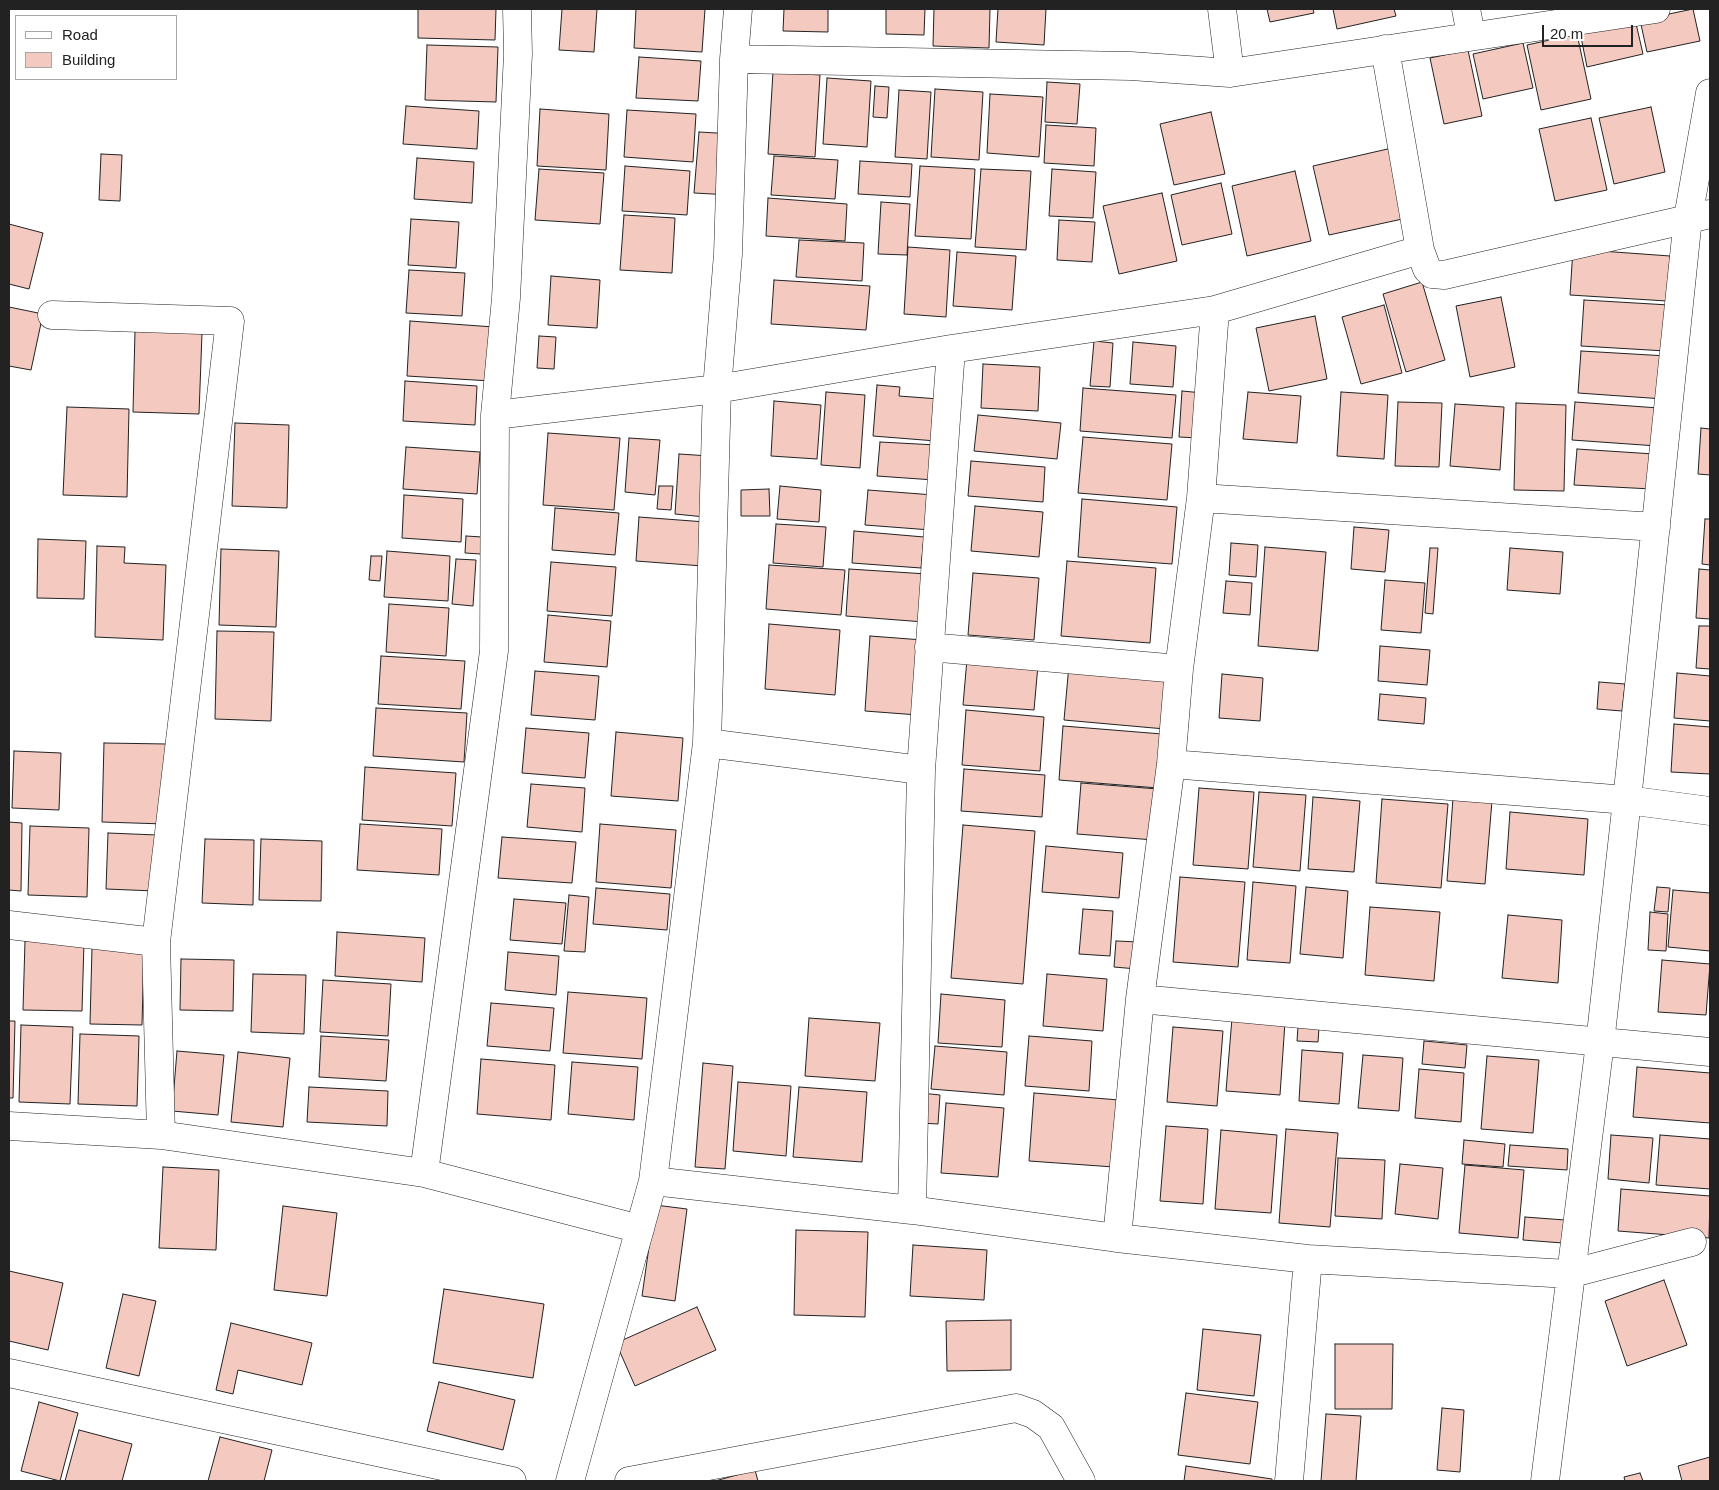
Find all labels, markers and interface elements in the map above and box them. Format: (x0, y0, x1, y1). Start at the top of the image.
legend (15, 15, 178, 80)
scale bar (1544, 15, 1635, 47)
text: 20 m (1550, 25, 1583, 42)
text: Road (62, 26, 98, 43)
text: Building (62, 51, 115, 68)

